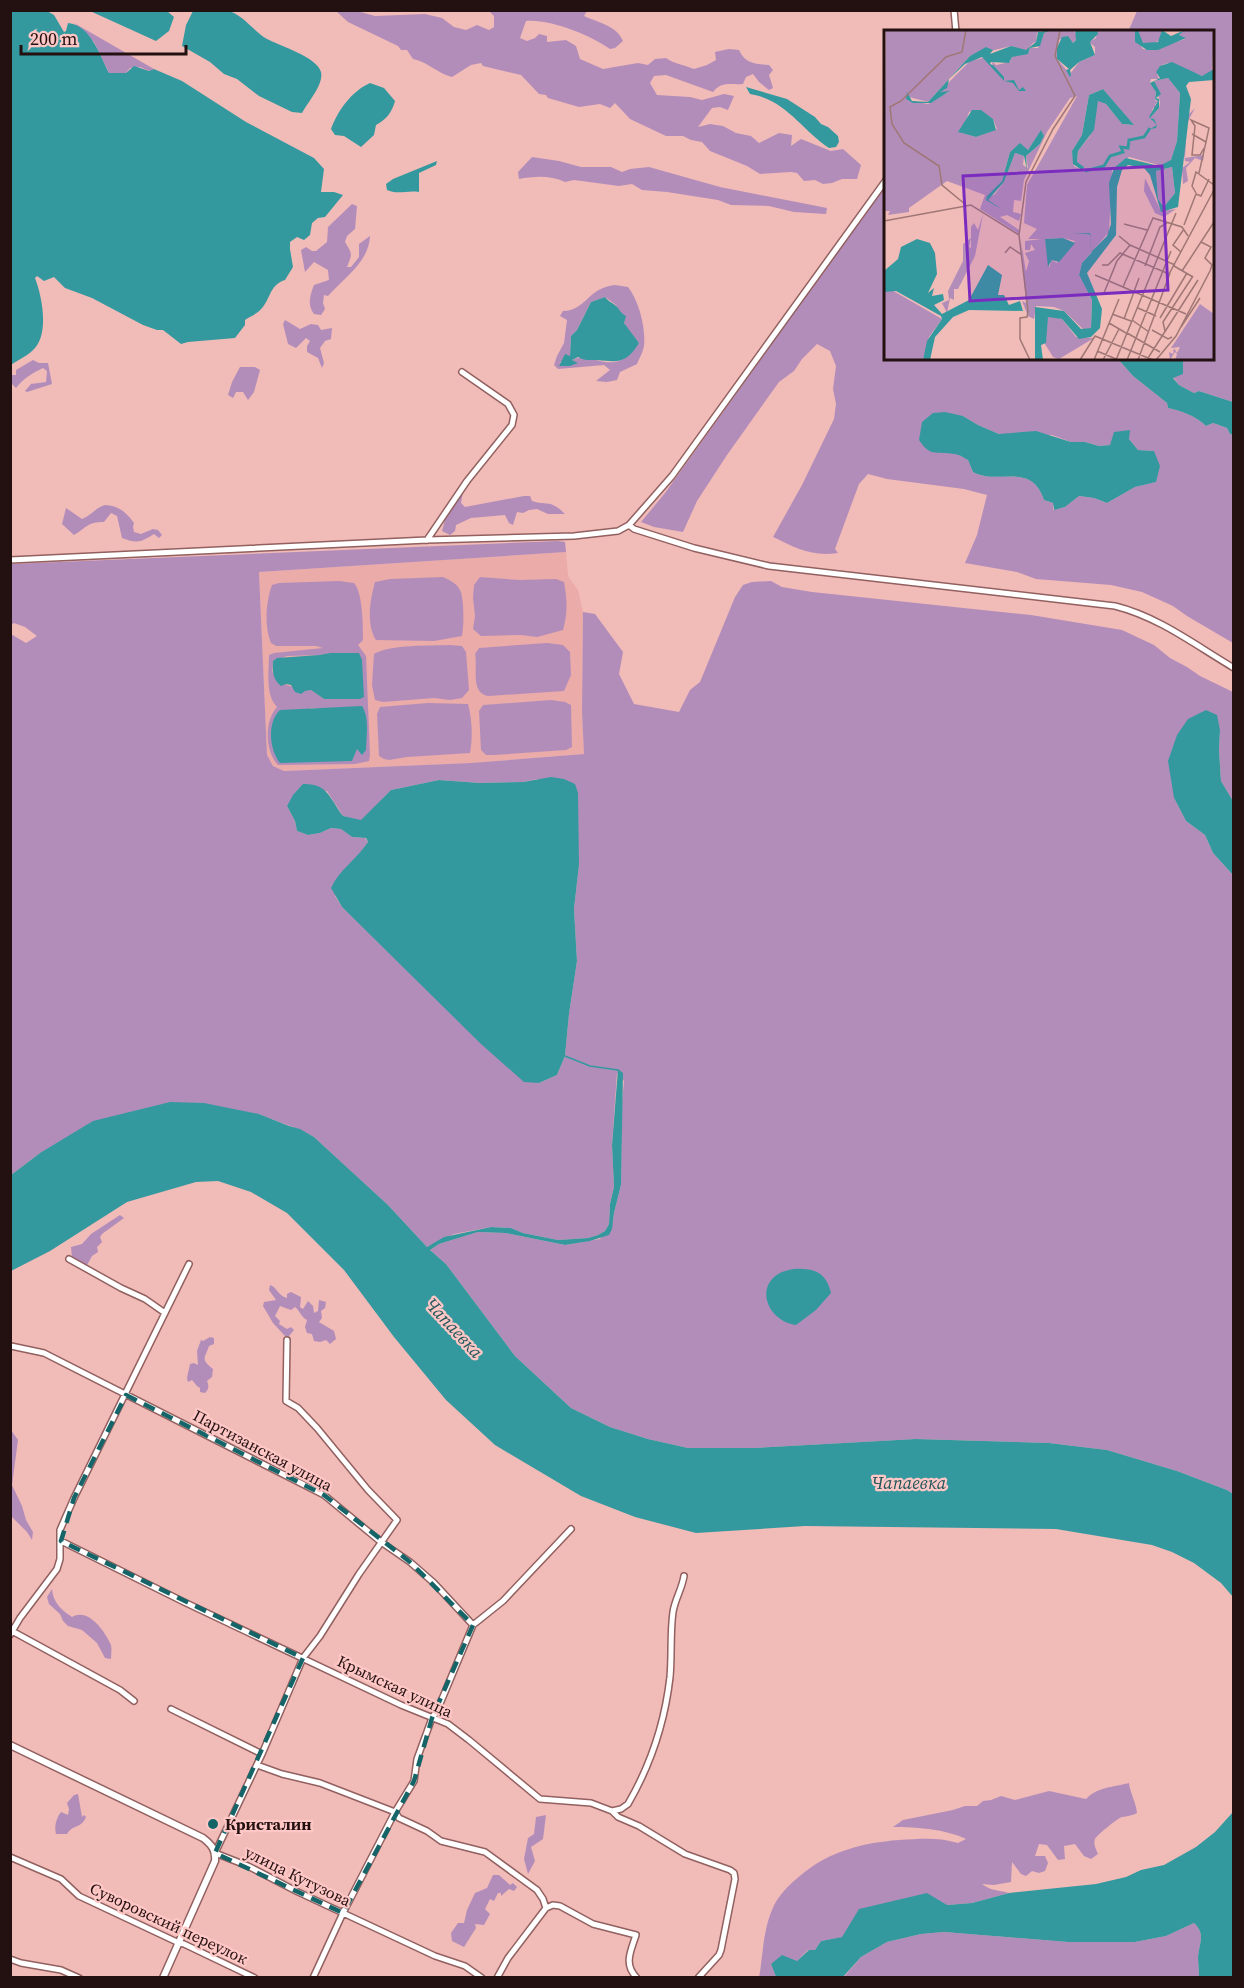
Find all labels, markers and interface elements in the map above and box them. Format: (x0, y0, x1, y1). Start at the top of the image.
scale bar (21, 18, 186, 56)
text: 200 m (30, 26, 77, 51)
inset map (884, 30, 1214, 360)
water label: Чапаевка (420, 1292, 489, 1364)
street label: Партизанская улица (190, 1404, 337, 1496)
water label: Чапаевка (872, 1470, 947, 1495)
street label: Крымская улица (334, 1650, 457, 1723)
place label: Кристалин (225, 1813, 312, 1835)
marker: Кристалин (206, 1817, 220, 1831)
street label: улица Кутузова (241, 1841, 355, 1912)
street label: Суворовский переулок (86, 1877, 252, 1969)

